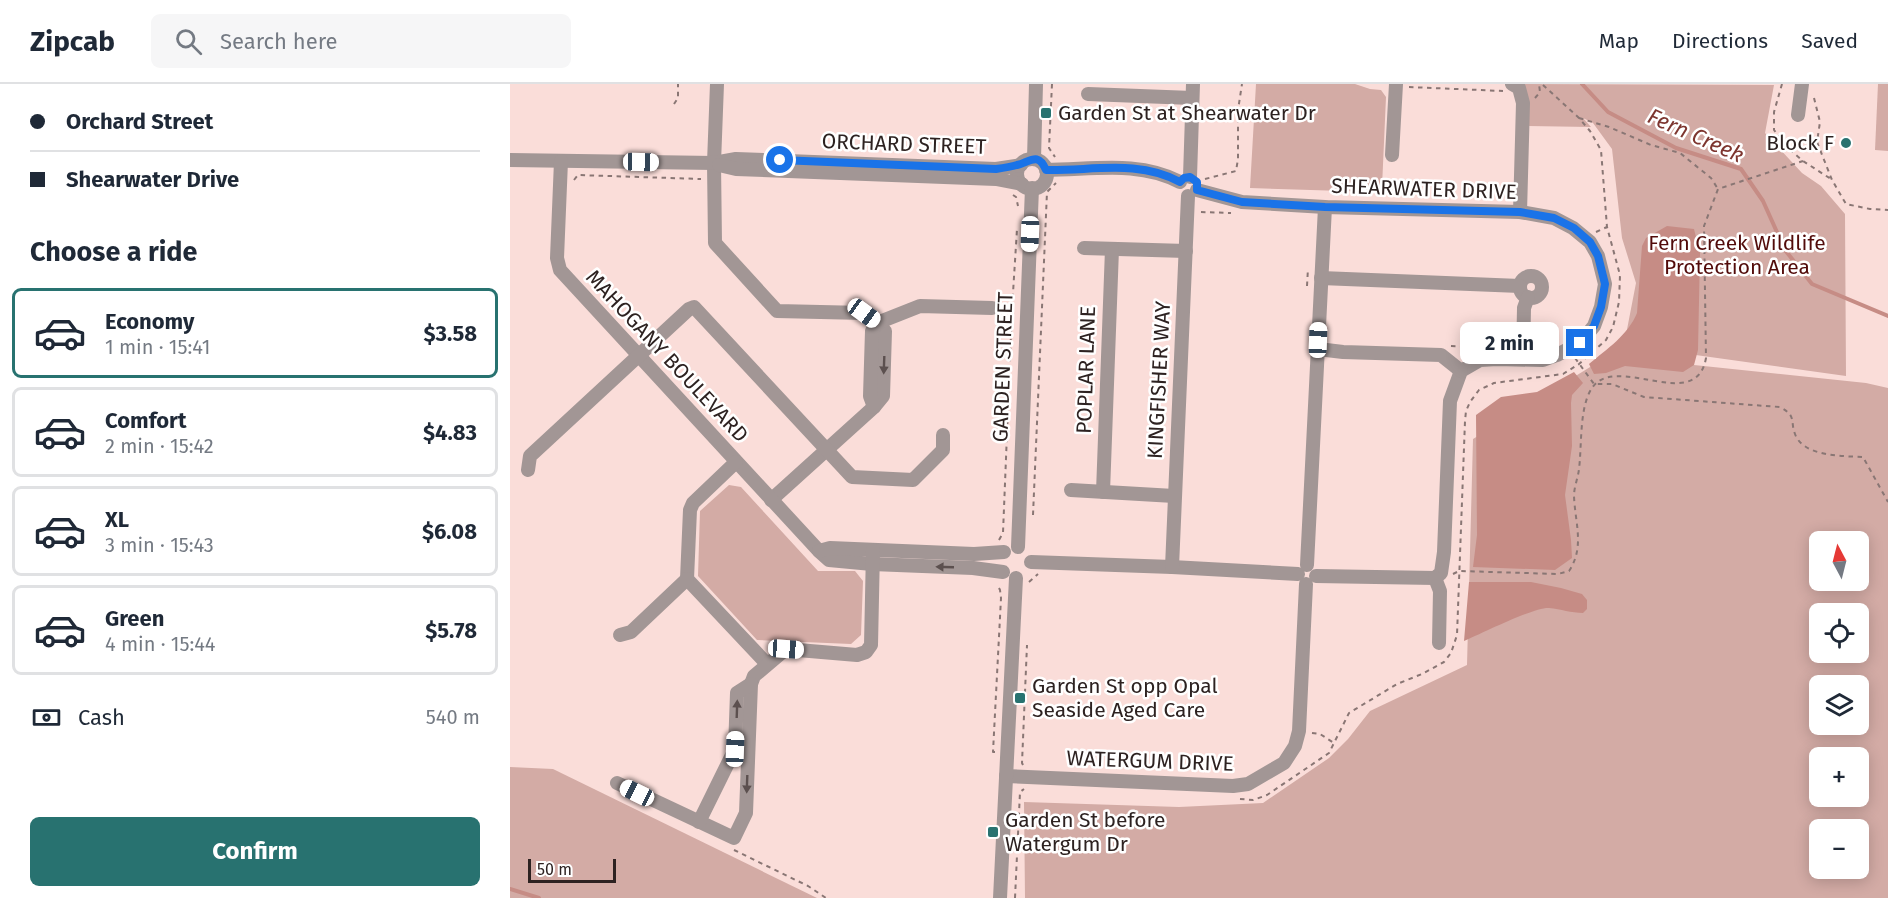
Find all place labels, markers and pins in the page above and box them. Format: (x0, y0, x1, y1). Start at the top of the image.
place label: Garden St at Shearwater Dr (1058, 100, 1316, 126)
marker: Garden St at Shearwater Dr (1039, 106, 1053, 120)
place label: Block F (1766, 130, 1834, 156)
marker: Block F (1839, 136, 1853, 150)
place label: Garden St opp Opal Seaside Aged Care (1032, 673, 1218, 723)
marker: Garden St opp Opal Seaside Aged Care (1013, 691, 1027, 705)
place label: Garden St before Watergum Dr (1005, 807, 1166, 857)
marker: Garden St before Watergum Dr (986, 825, 1000, 839)

